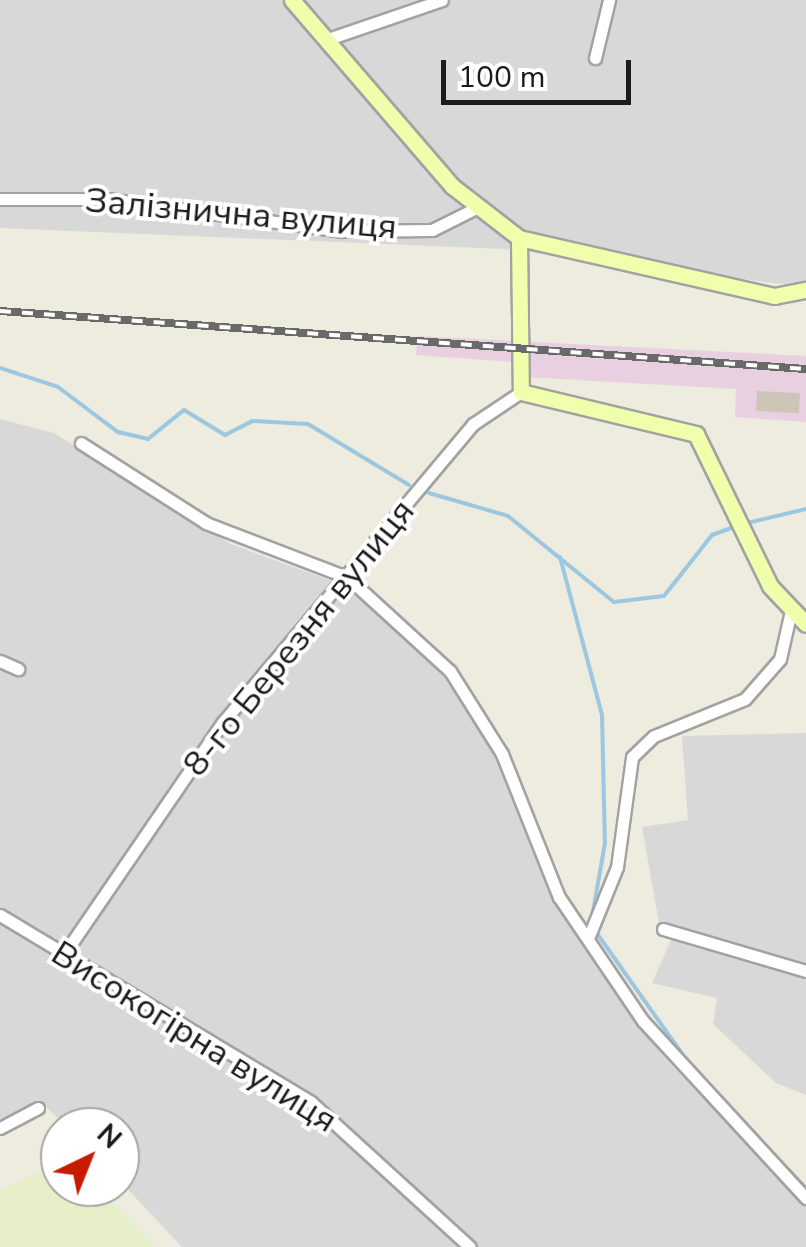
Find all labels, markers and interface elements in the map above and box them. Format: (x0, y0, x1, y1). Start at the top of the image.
scale bar (446, 40, 636, 102)
text: 100 m (458, 57, 545, 98)
street label: Залізнична вулиця (83, 179, 399, 249)
street label: 8-го Березня вулиця (174, 491, 424, 785)
street label: Високогірна вулиця (44, 932, 344, 1142)
north arrow (40, 1107, 140, 1207)
text: N (88, 1115, 130, 1158)

